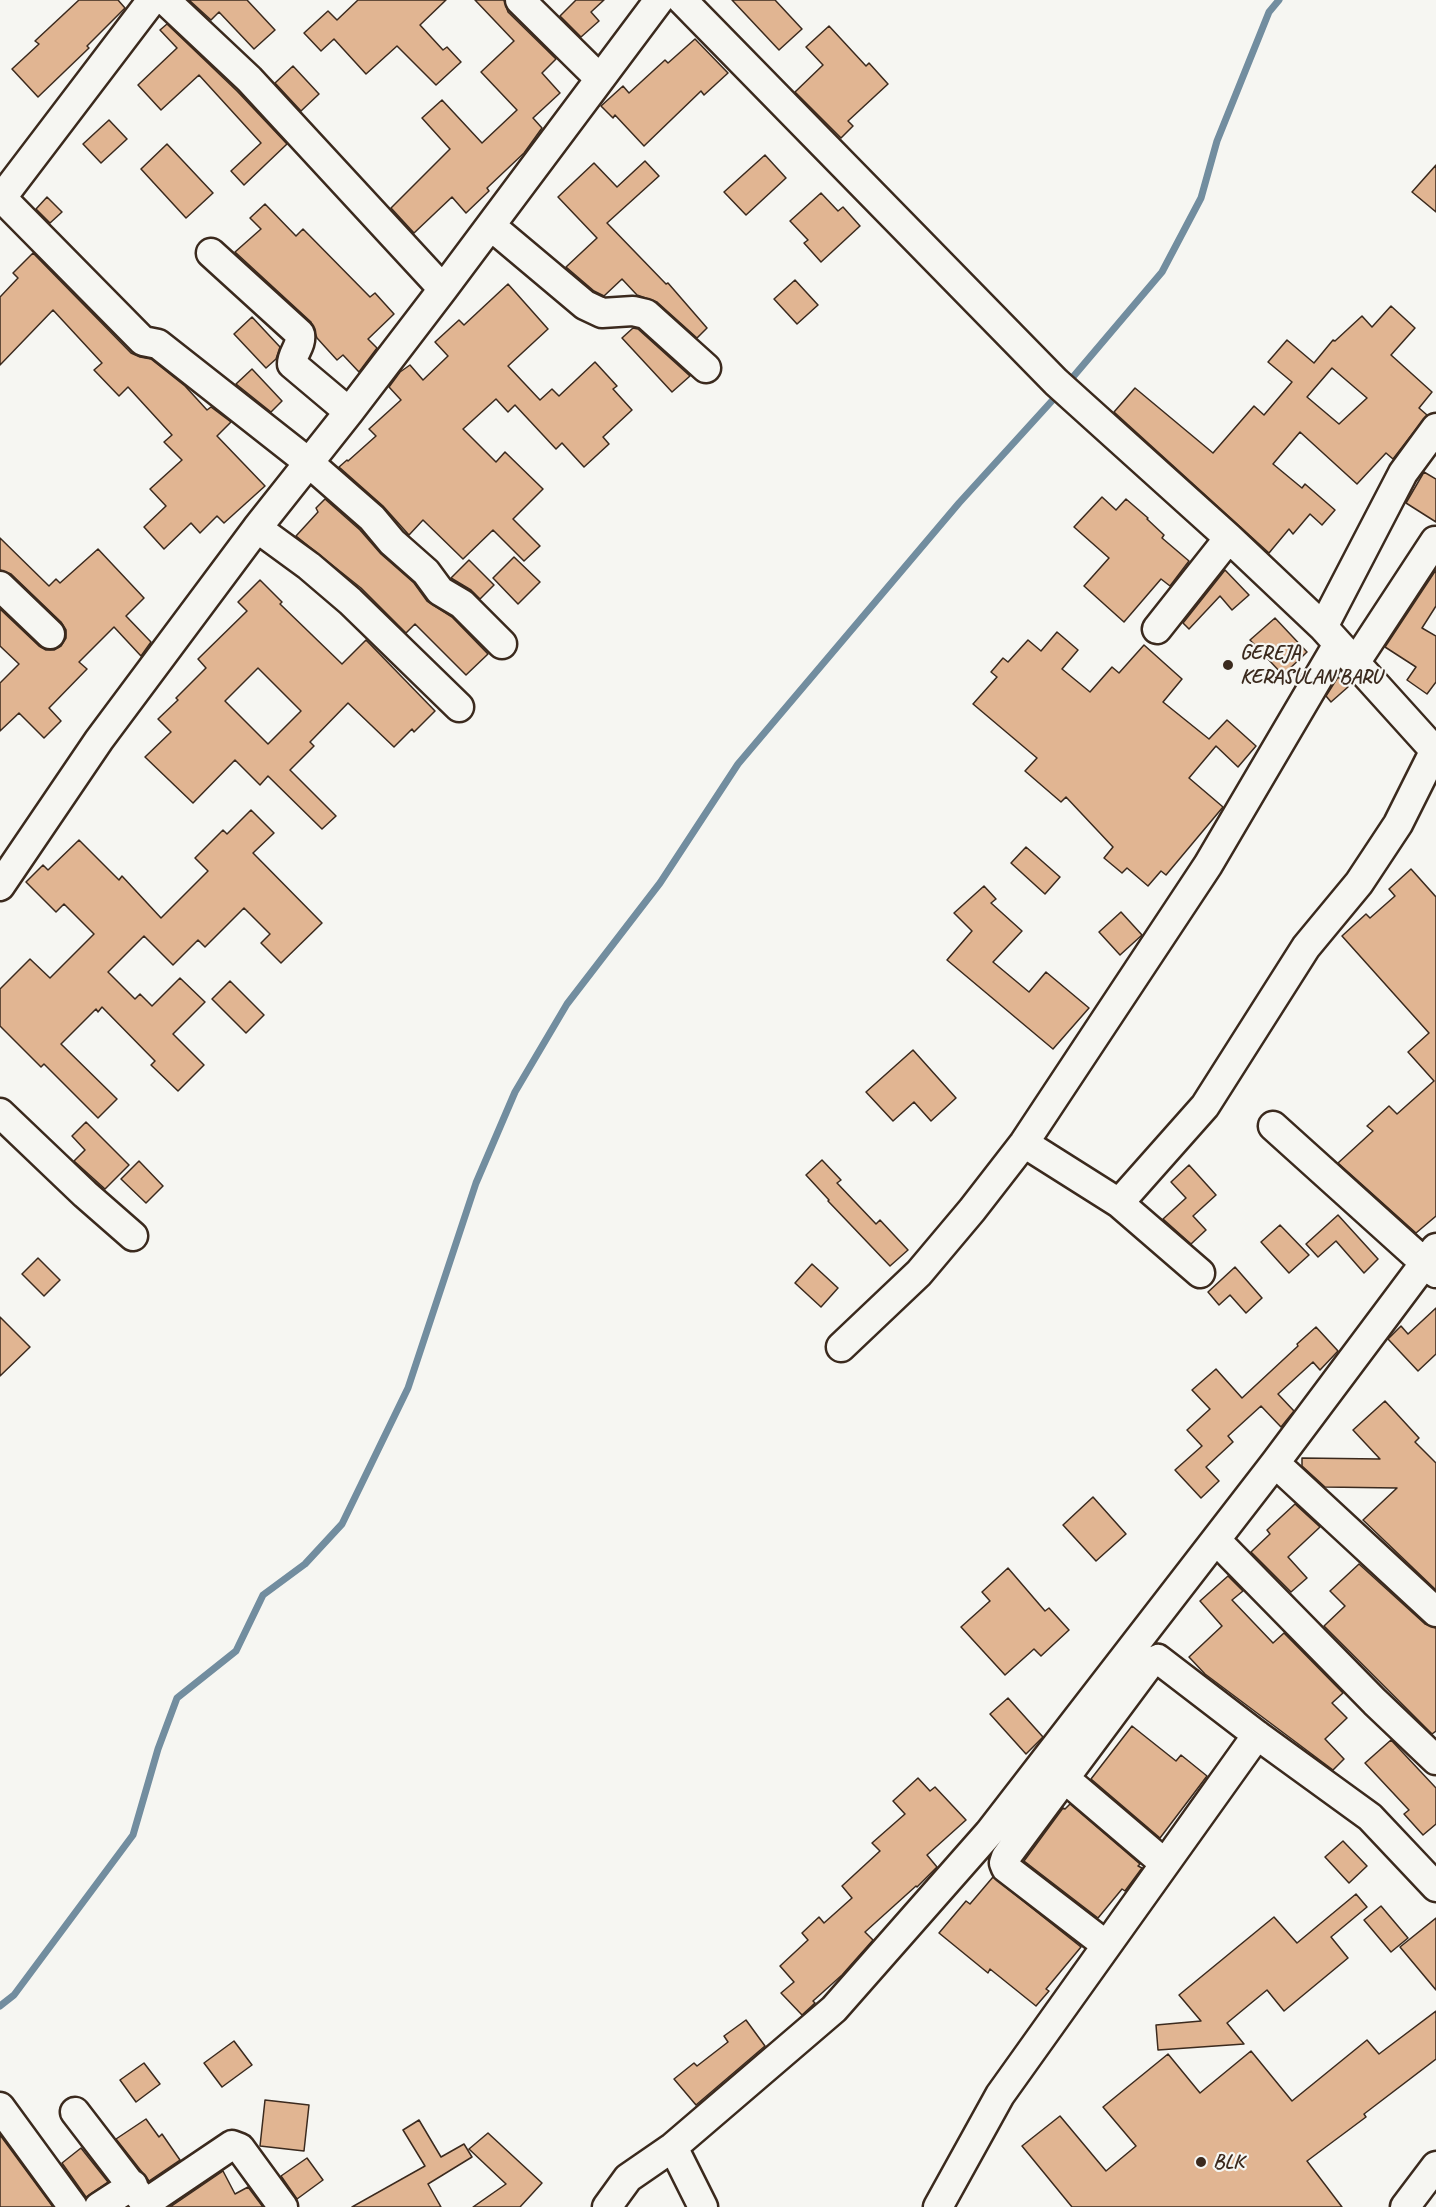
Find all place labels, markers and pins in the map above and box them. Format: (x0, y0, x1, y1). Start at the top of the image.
place label: GEREJA KERASULAN BARU (1240, 640, 1381, 690)
marker: GEREJA KERASULAN BARU (1221, 658, 1235, 672)
place label: BLK (1213, 2149, 1243, 2175)
marker: BLK (1194, 2155, 1208, 2169)

